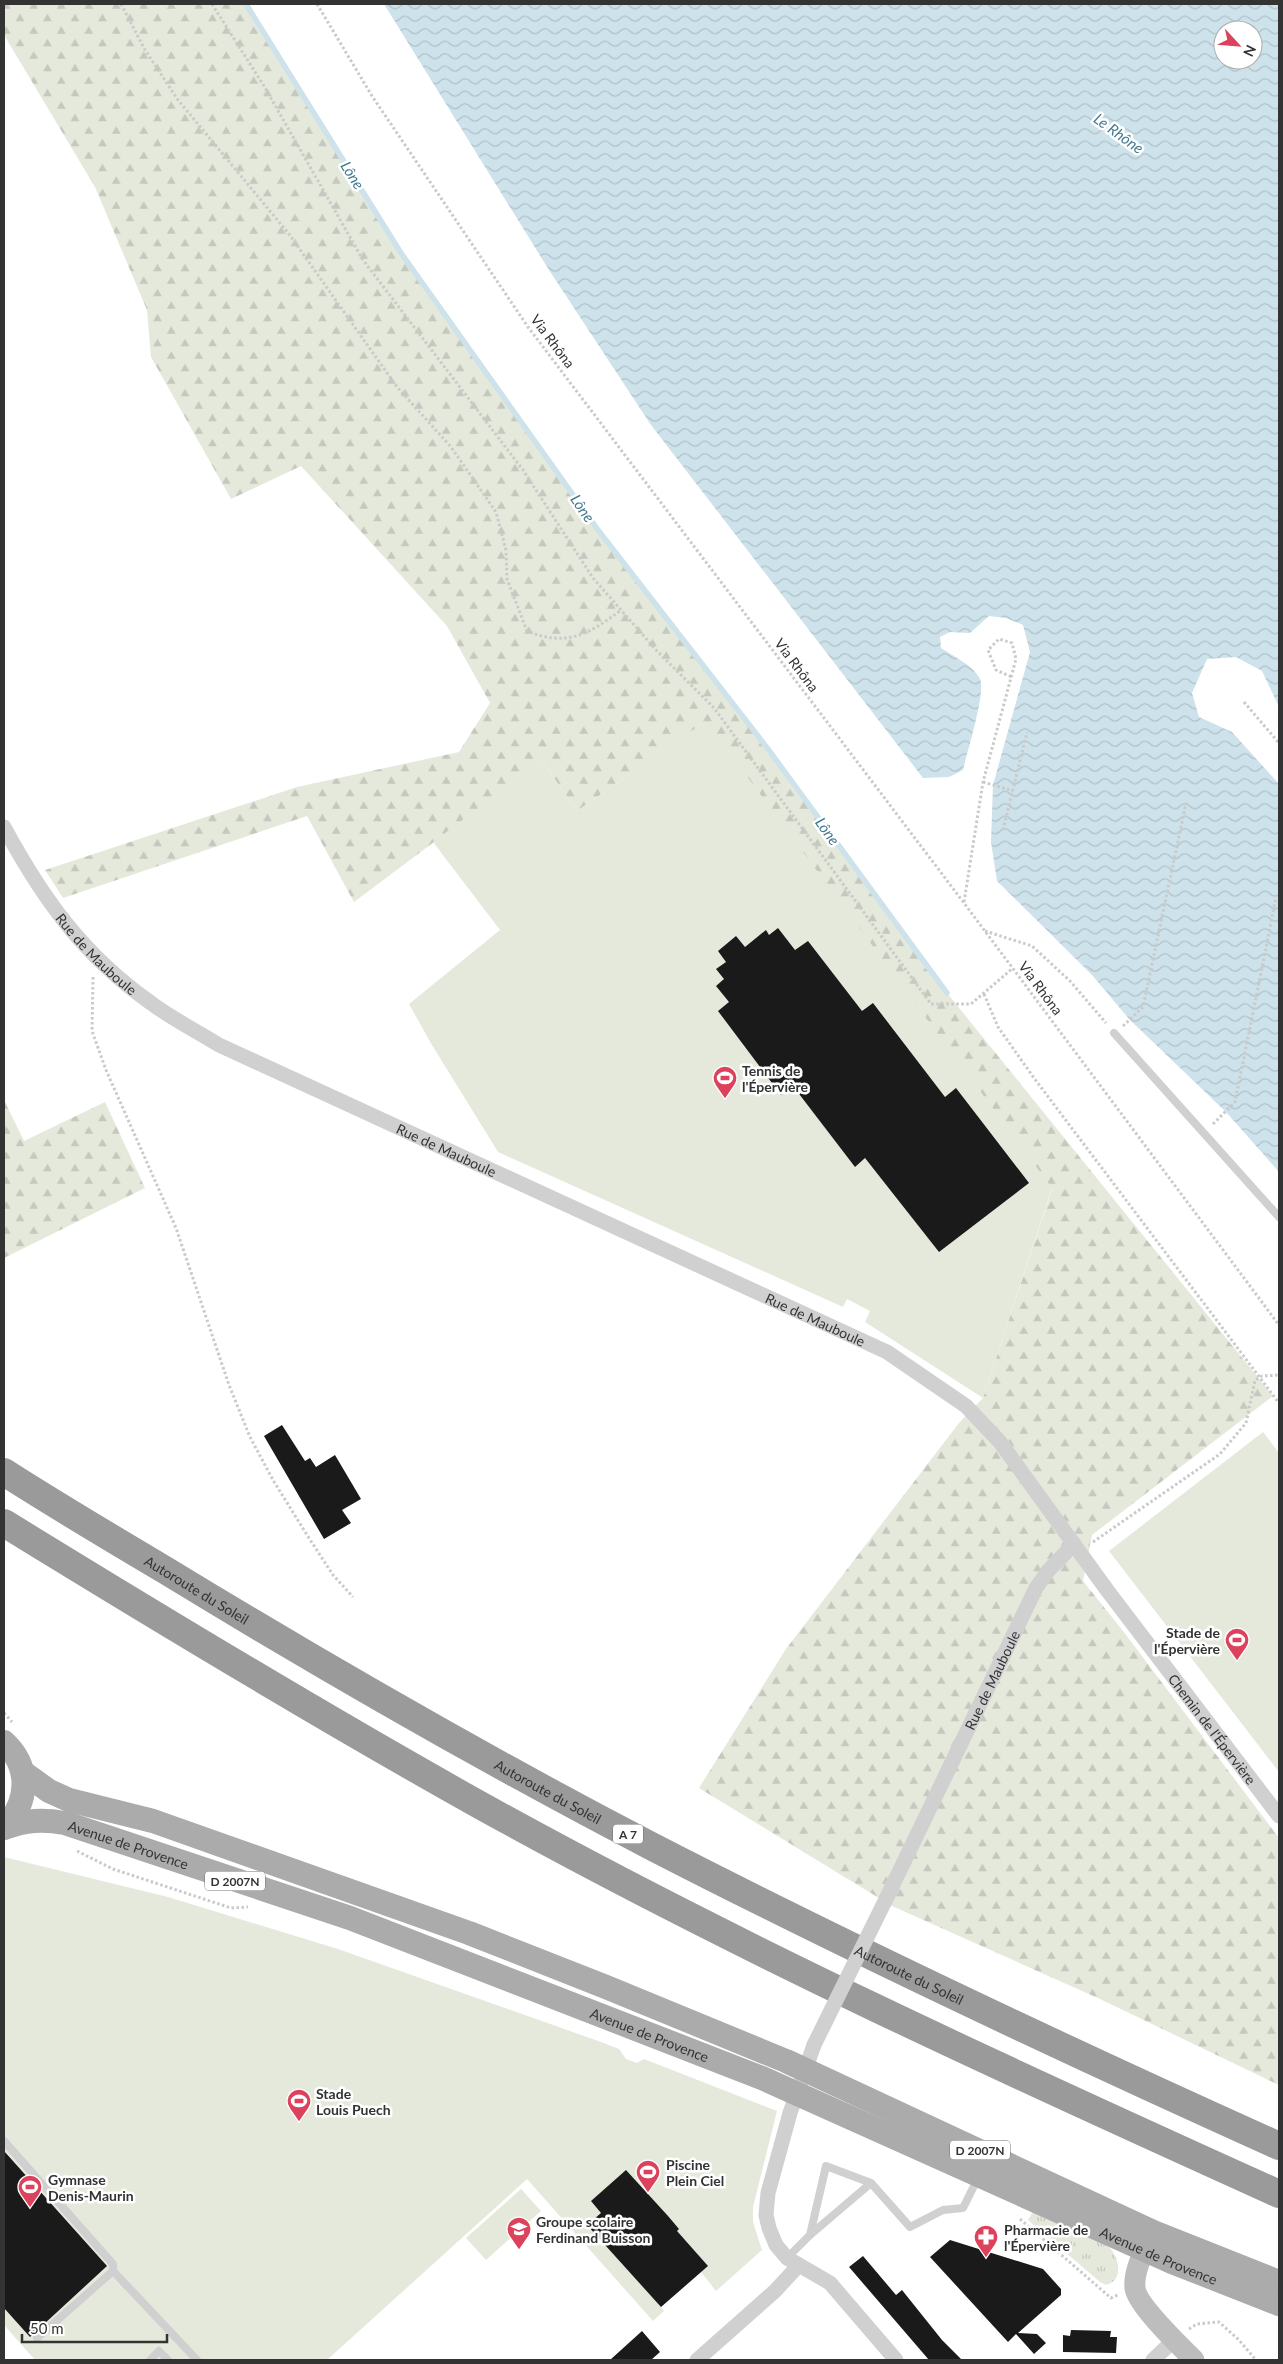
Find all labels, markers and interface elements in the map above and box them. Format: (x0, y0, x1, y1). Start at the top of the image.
north arrow (1213, 20, 1263, 70)
text: N (1240, 42, 1260, 59)
water label: Le Rhône (1091, 109, 1147, 157)
water label: Lône (338, 158, 368, 192)
street label: Via Rhôna (527, 311, 579, 371)
water label: Lône (567, 491, 599, 525)
street label: Via Rhôna (771, 635, 823, 695)
water label: Lône (812, 814, 844, 848)
street label: Rue de Mauboule (53, 910, 140, 998)
street label: Via Rhôna (1015, 958, 1067, 1018)
place label: Tennis de l'Épervière (742, 1062, 808, 1095)
sports icon: Tennis de l'Épervière (712, 1065, 738, 1099)
street label: Rue de Mauboule (394, 1119, 499, 1180)
street label: Rue de Mauboule (763, 1289, 868, 1349)
street label: Autoroute du Soleil (142, 1552, 252, 1627)
place label: Stade de l'Épervière (1154, 1624, 1221, 1657)
sports icon: Stade de l'Épervière (1224, 1627, 1250, 1661)
street label: Rue de Mauboule (961, 1628, 1023, 1732)
street label: Chemin de l'Épervière (1165, 1670, 1260, 1787)
street label: Autoroute du Soleil (492, 1755, 604, 1827)
street label: Avenue de Provence (66, 1816, 191, 1872)
road number: A 7 (613, 1825, 643, 1844)
road number: D 2007N (205, 1872, 265, 1890)
street label: Autoroute du Soleil (852, 1941, 967, 2008)
street label: Avenue de Provence (588, 2004, 712, 2065)
place label: Stade Louis Puech (316, 2085, 391, 2118)
sports icon: Stade Louis Puech (286, 2088, 312, 2122)
road number: D 2007N (950, 2140, 1010, 2160)
place label: Piscine Plein Ciel (666, 2156, 724, 2189)
sports icon: Piscine Plein Ciel (635, 2159, 661, 2193)
place label: Gymnase Denis-Maurin (48, 2171, 134, 2204)
sports icon: Gymnase Denis-Maurin (17, 2174, 43, 2208)
place label: Groupe scolaire Ferdinand Buisson (536, 2213, 650, 2246)
school or university icon: Groupe scolaire Ferdinand Buisson (506, 2216, 532, 2250)
place label: Pharmacie de l'Épervière (1004, 2221, 1089, 2254)
street label: Avenue de Provence (1098, 2222, 1220, 2288)
pharmacy icon: Pharmacie de l'Épervière (973, 2224, 999, 2258)
scale bar (22, 2312, 168, 2344)
text: 50 m (30, 2319, 64, 2337)

